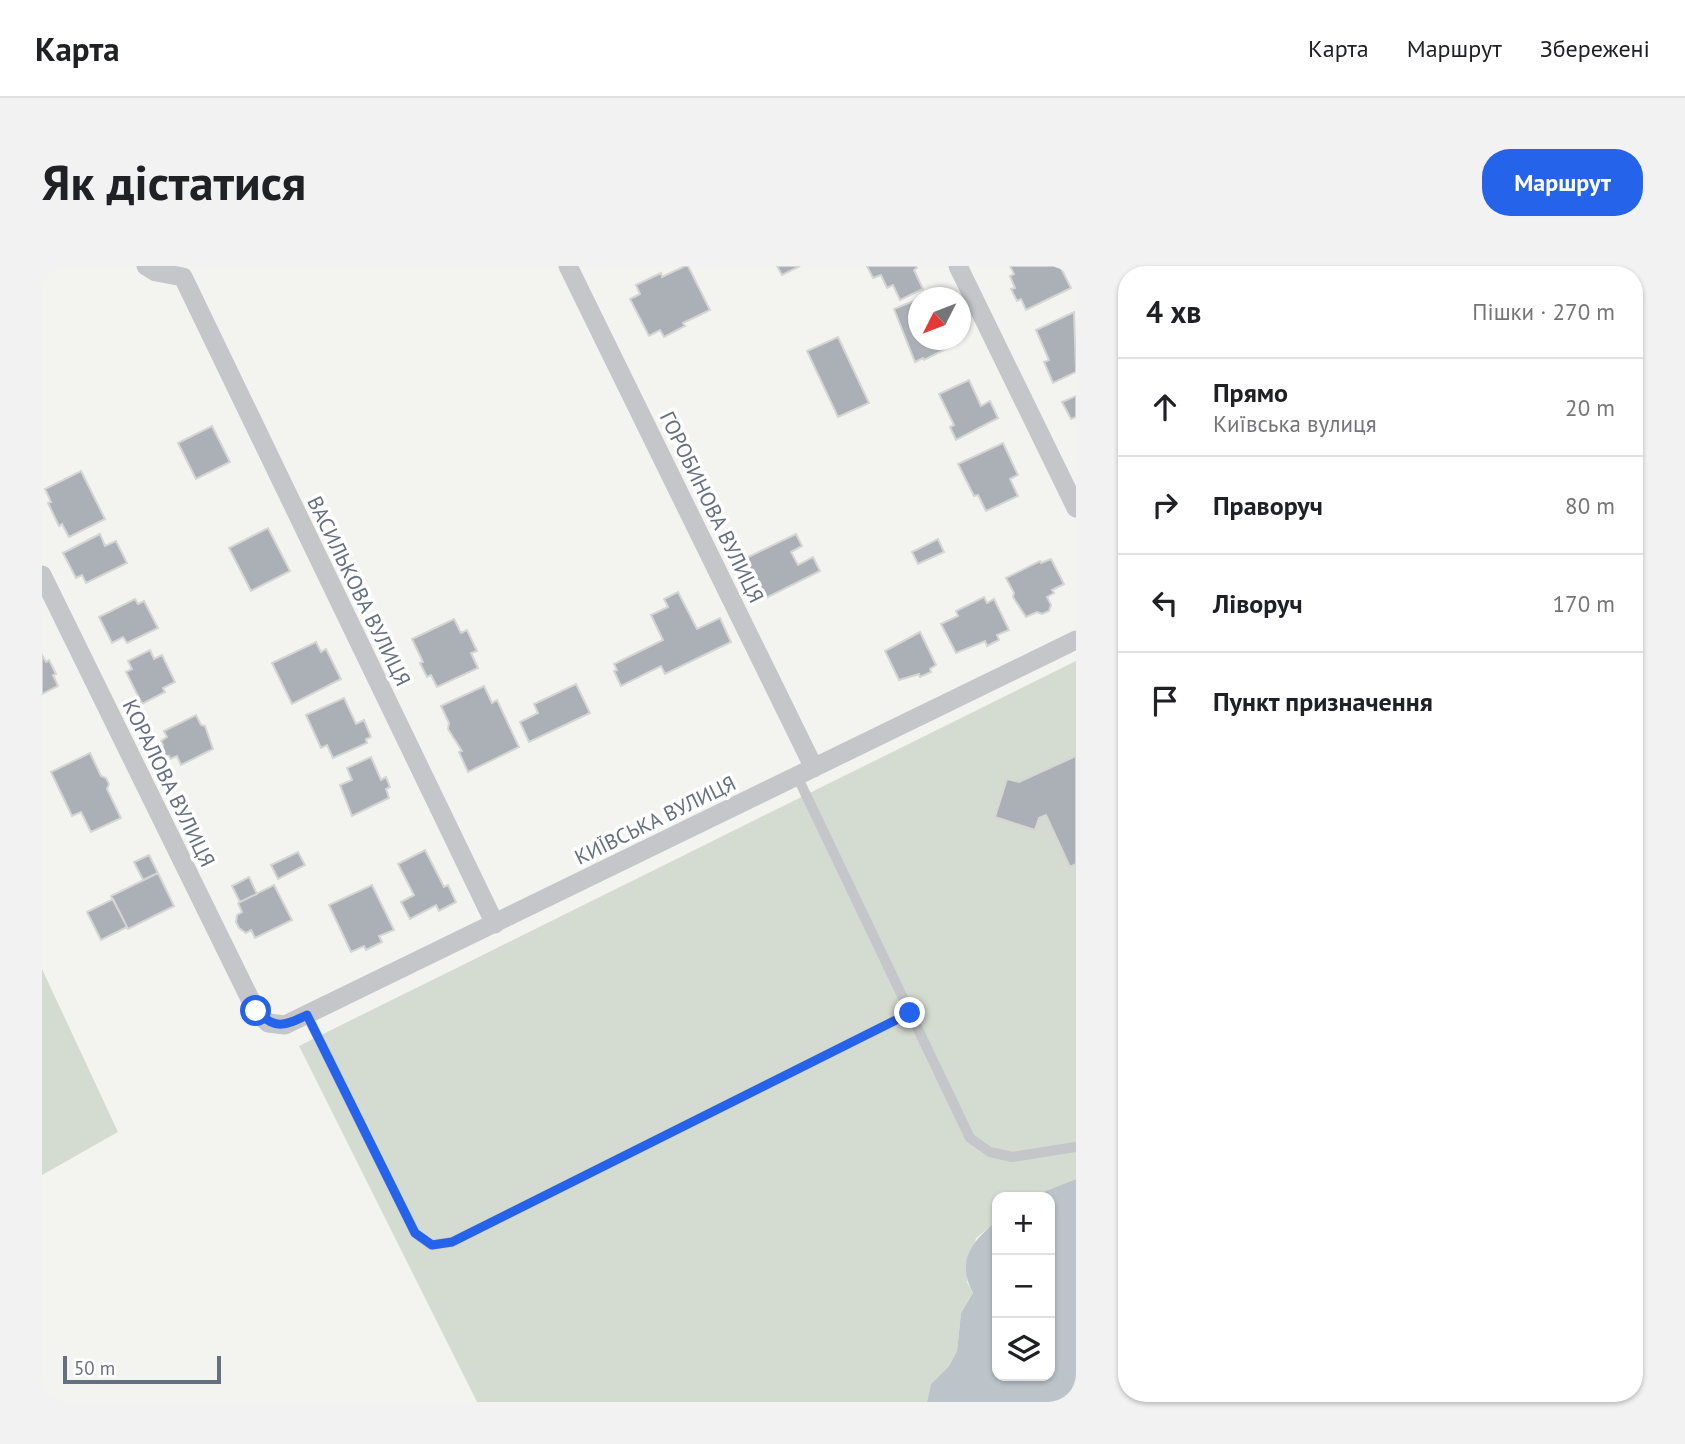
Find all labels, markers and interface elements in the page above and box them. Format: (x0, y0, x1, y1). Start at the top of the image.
text: Карта (35, 27, 120, 70)
text: Карта (1308, 33, 1369, 64)
text: Маршрут (1407, 33, 1502, 64)
text: Збережені (1540, 33, 1650, 64)
button: Маршрут (1482, 149, 1643, 216)
text: Як дістатися (42, 150, 306, 214)
north arrow (908, 287, 971, 350)
text: 4 хв (1146, 292, 1202, 331)
text: Пішки · 270 m (1472, 297, 1615, 326)
text: Прямо (1213, 376, 1288, 409)
icon: ahead (1146, 388, 1184, 426)
text: 20 m (1565, 393, 1615, 422)
street label: ГОРОБИНОВА ВУЛИЦЯ (654, 407, 770, 607)
text: Київська вулиця (1213, 409, 1377, 438)
icon: right (1146, 486, 1184, 524)
text: Праворуч (1213, 489, 1323, 522)
text: 80 m (1565, 491, 1615, 520)
street label: ВАСИЛЬКОВА ВУЛИЦЯ (301, 492, 417, 690)
icon: left (1146, 584, 1184, 622)
text: Ліворуч (1213, 587, 1303, 620)
text: 170 m (1553, 589, 1615, 618)
icon: arrive (1146, 682, 1184, 720)
text: Пункт призначення (1213, 685, 1433, 718)
street label: КОРАЛОВА ВУЛИЦЯ (117, 695, 221, 871)
street label: КИЇВСЬКА ВУЛИЦЯ (570, 769, 740, 871)
route start (240, 995, 271, 1026)
route end (894, 997, 925, 1028)
map controls (992, 1192, 1055, 1381)
button: + (992, 1192, 1055, 1255)
button: − (992, 1255, 1055, 1318)
button: layers (992, 1318, 1055, 1381)
scale bar (63, 1353, 220, 1385)
text: 50 m (74, 1356, 115, 1380)

